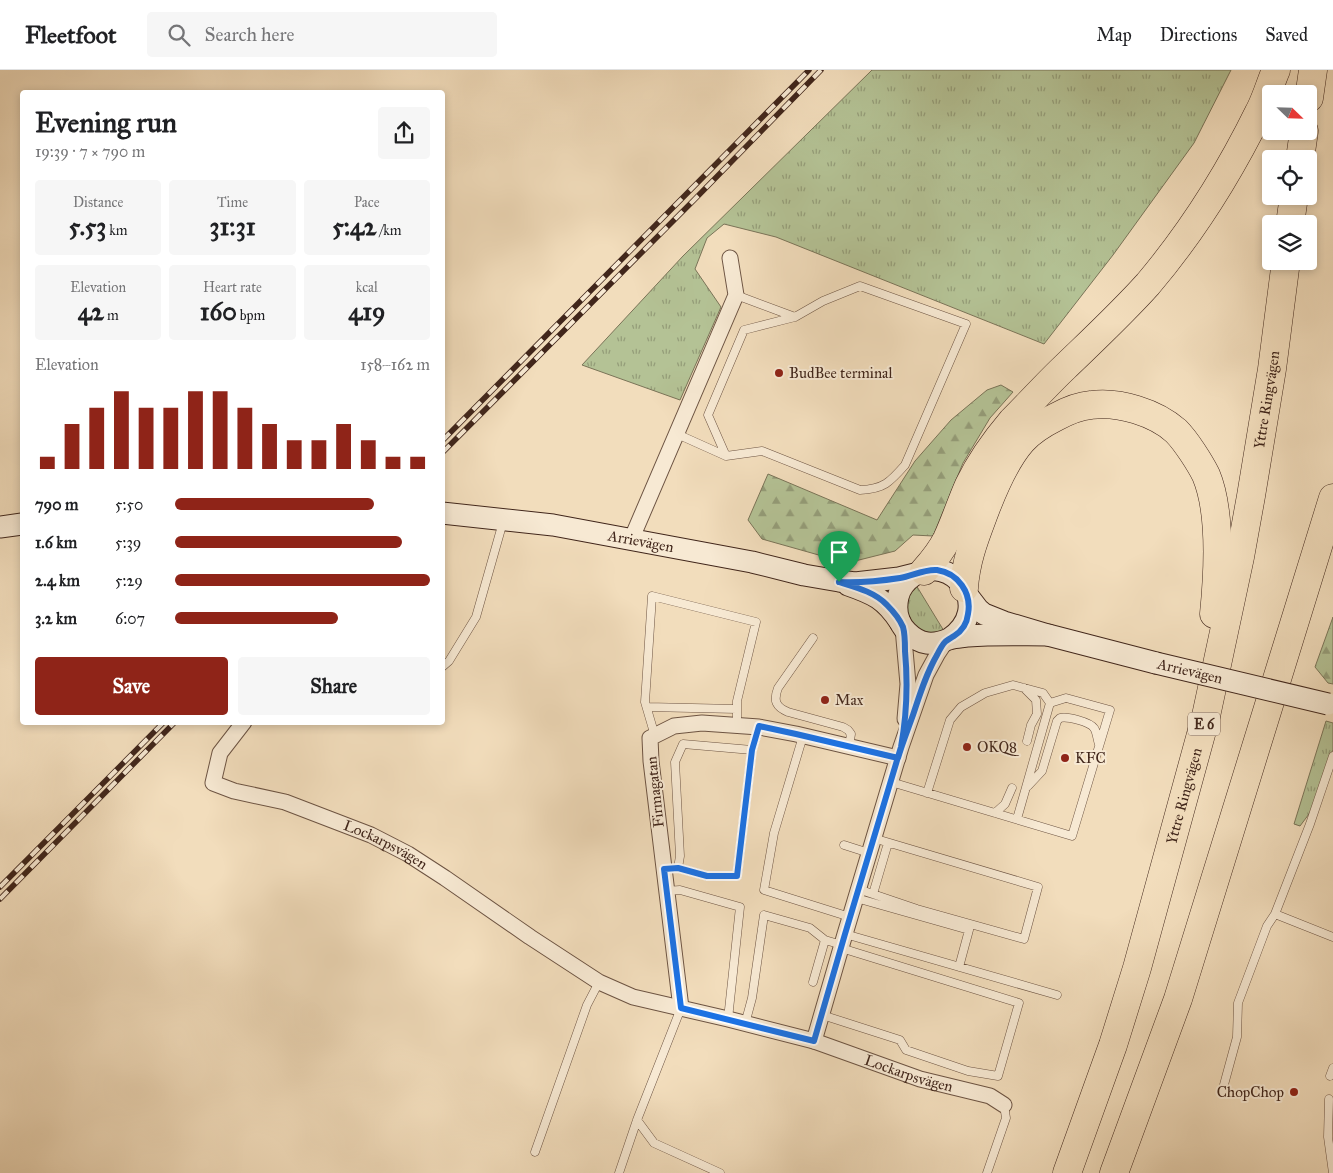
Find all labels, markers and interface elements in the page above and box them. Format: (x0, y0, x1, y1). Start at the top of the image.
search box (147, 12, 497, 57)
text: Fleetfoot (25, 20, 117, 50)
icon: search (165, 21, 193, 49)
text: Search here (205, 23, 294, 46)
text: Map (1096, 24, 1132, 46)
text: Directions (1160, 24, 1237, 46)
text: Saved (1265, 24, 1308, 46)
north arrow (1262, 85, 1318, 140)
map controls (1262, 85, 1317, 270)
text: Evening run (35, 105, 177, 140)
button: share (378, 107, 430, 159)
text: 19:39 · 7 × 790 m (35, 142, 145, 161)
button: locate (1262, 150, 1317, 205)
text: Distance (73, 194, 123, 211)
text: Time (217, 194, 248, 211)
text: Pace (354, 194, 380, 211)
text: 5.53 (69, 211, 106, 242)
text: 31:31 (209, 211, 256, 242)
text: 5:42 (332, 211, 376, 242)
button: layers (1262, 215, 1317, 270)
text: km (106, 222, 128, 239)
text: /km (376, 222, 401, 239)
text: Elevation (70, 279, 126, 296)
text: Heart rate (203, 279, 262, 296)
text: kcal (356, 279, 378, 296)
text: 42 (78, 296, 104, 327)
text: 160 (200, 296, 237, 327)
text: 419 (348, 296, 385, 327)
text: m (104, 307, 119, 324)
text: bpm (237, 307, 265, 324)
street label: Yttre Ringvägen (1250, 350, 1283, 450)
text: Elevation (35, 355, 99, 374)
text: 158–162 m (360, 355, 430, 374)
place label: BudBee terminal (789, 364, 893, 382)
marker: BudBee terminal (773, 367, 785, 379)
text: 790 m (35, 495, 78, 514)
text: 5:50 (115, 495, 143, 514)
street label: Arrievägen (606, 526, 675, 556)
pin (818, 531, 860, 582)
text: 1.6 km (35, 533, 77, 552)
text: 5:39 (115, 533, 141, 552)
icon: arrive (825, 538, 853, 566)
text: 2.4 km (35, 571, 80, 590)
text: 5:29 (115, 571, 143, 590)
text: 3.2 km (35, 609, 77, 628)
text: 6:07 (115, 609, 145, 628)
street label: Arrievägen (1155, 654, 1224, 688)
button: Save (35, 657, 228, 715)
button: Share (238, 657, 430, 715)
place label: Max (835, 691, 864, 709)
marker: Max (819, 694, 831, 706)
road number: E 6 (1188, 712, 1220, 736)
place label: OKQ8 (977, 738, 1019, 756)
marker: OKQ8 (961, 741, 973, 753)
street label: Yttre Ringvägen (1162, 746, 1206, 846)
place label: KFC (1075, 749, 1106, 767)
marker: KFC (1059, 752, 1071, 764)
street label: Firmagatan (642, 755, 668, 829)
street label: Lockarpsvägen (341, 816, 431, 873)
street label: Lockarpsvägen (862, 1051, 955, 1096)
place label: ChopChop (1217, 1083, 1284, 1101)
marker: ChopChop (1288, 1086, 1300, 1098)

